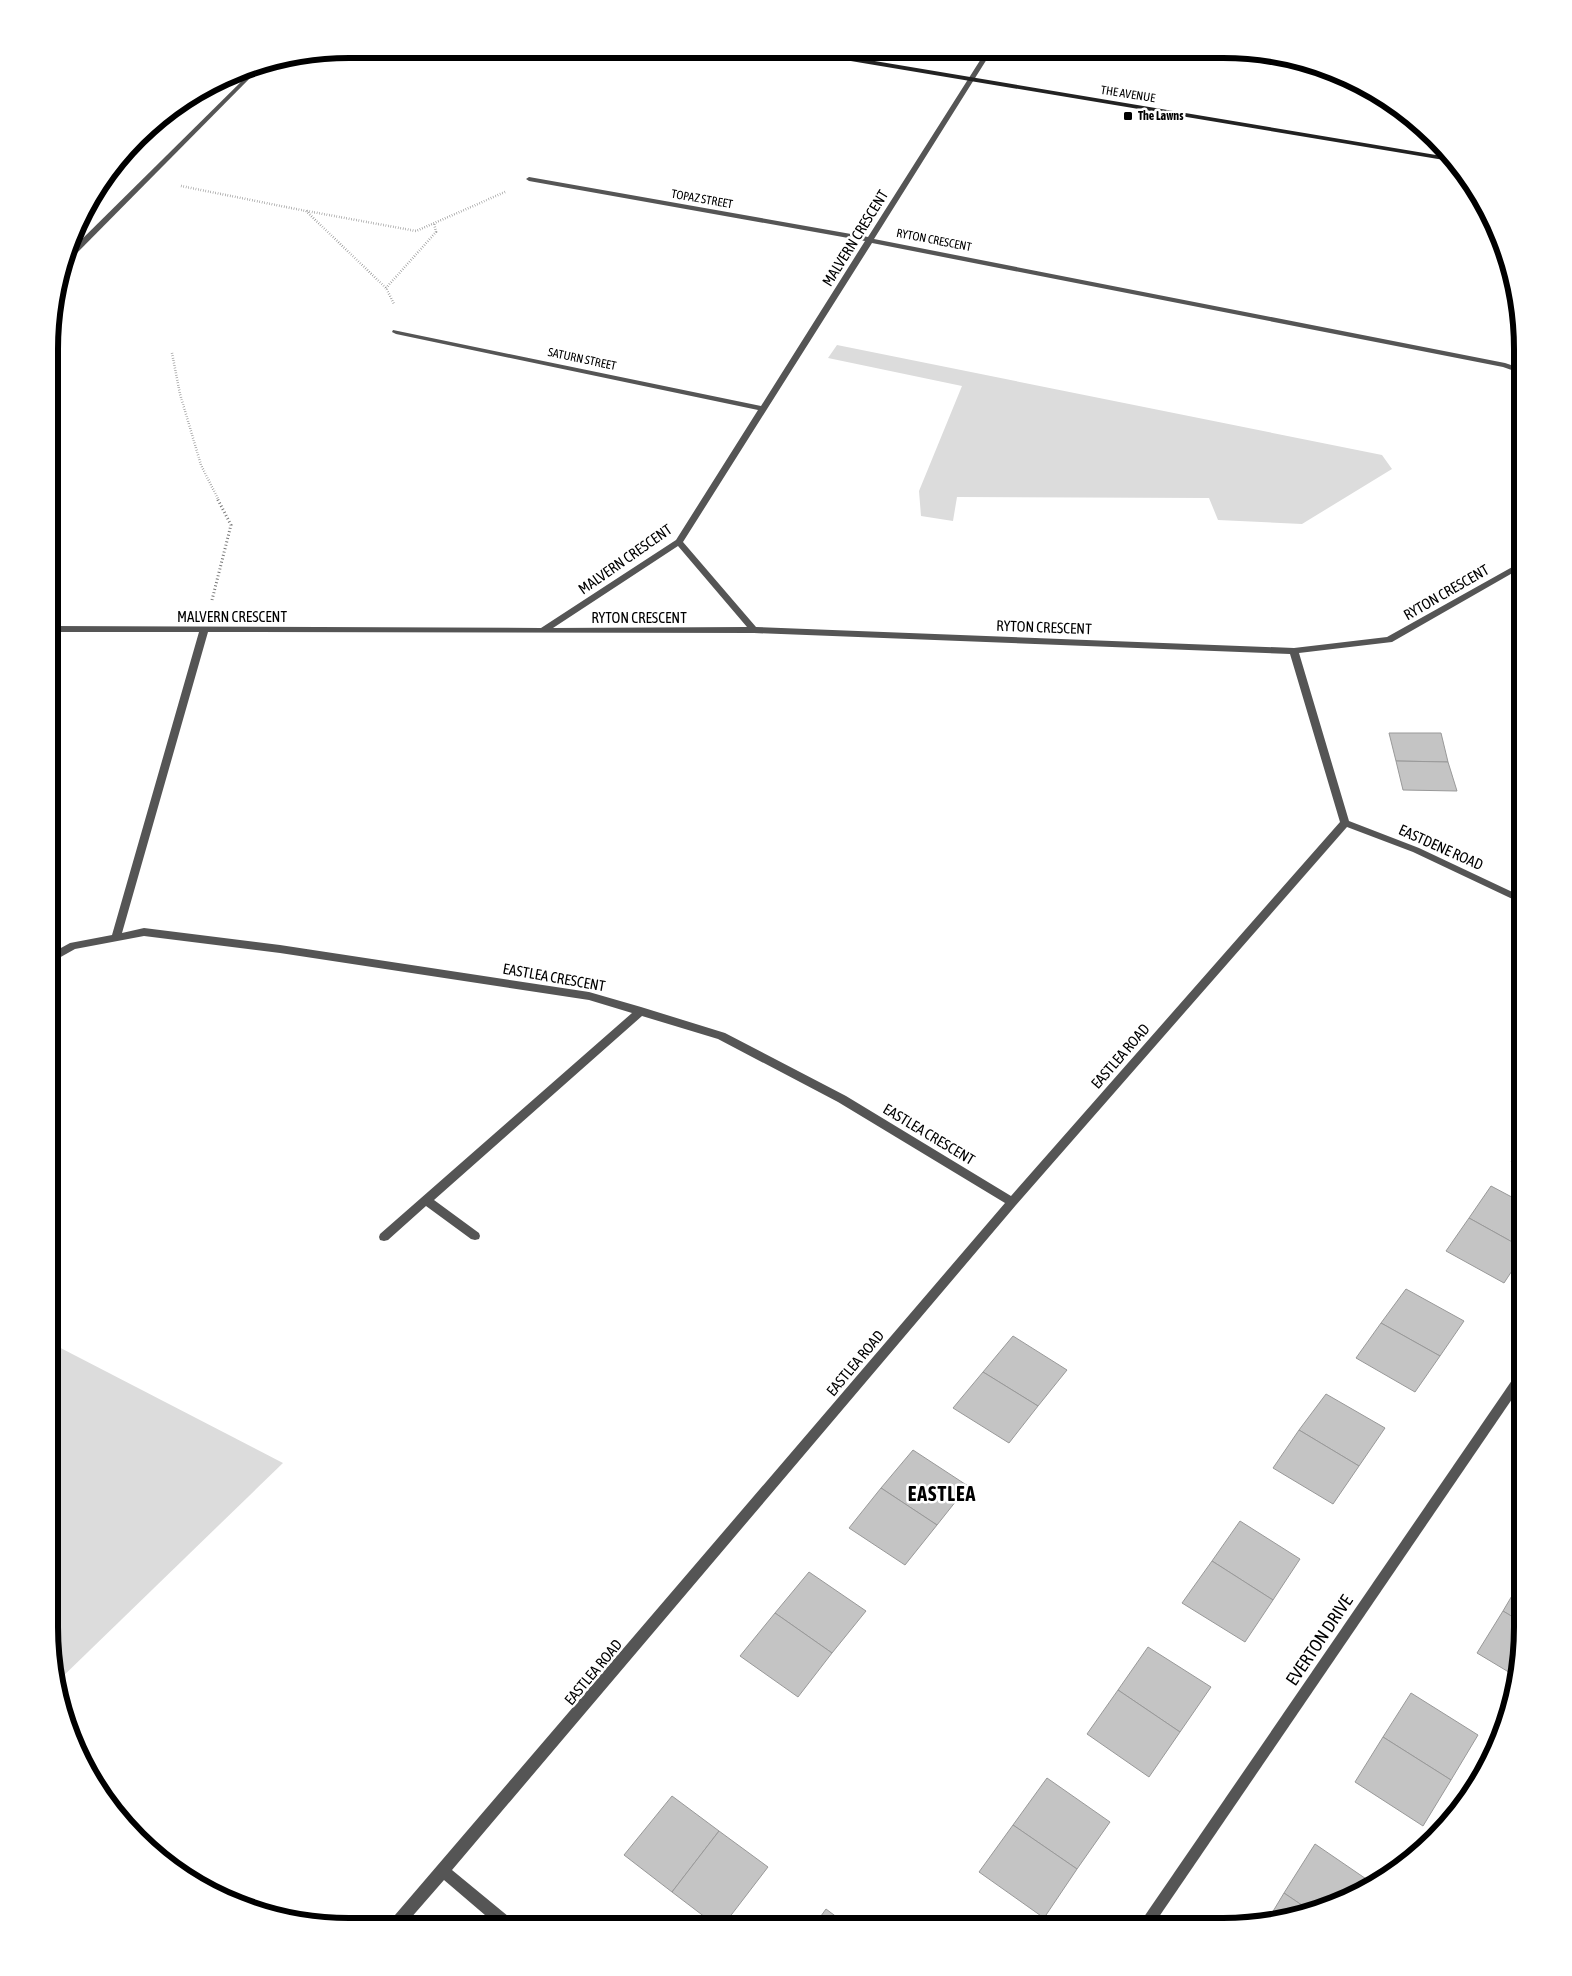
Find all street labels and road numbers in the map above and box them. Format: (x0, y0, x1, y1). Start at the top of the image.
street label: THE AVENUE (1100, 83, 1156, 105)
street label: MALVERN CRESCENT (819, 186, 892, 289)
street label: TOPAZ STREET (670, 187, 735, 211)
street label: RYTON CRESCENT (895, 226, 974, 254)
street label: SATURN STREET (547, 345, 618, 373)
street label: MALVERN CRESCENT (575, 520, 675, 598)
street label: RYTON CRESCENT (1400, 561, 1492, 623)
street label: MALVERN CRESCENT (177, 608, 287, 625)
street label: RYTON CRESCENT (591, 609, 687, 626)
street label: RYTON CRESCENT (996, 617, 1092, 637)
street label: EASTDENE ROAD (1396, 821, 1486, 873)
street label: EASTLEA CRESCENT (501, 960, 607, 994)
street label: EASTLEA ROAD (1087, 1020, 1153, 1092)
street label: EASTLEA CRESCENT (880, 1100, 978, 1168)
street label: EASTLEA ROAD (823, 1327, 887, 1399)
street label: EVERTON DRIVE (1281, 1591, 1357, 1689)
street label: EASTLEA ROAD (561, 1636, 625, 1708)

